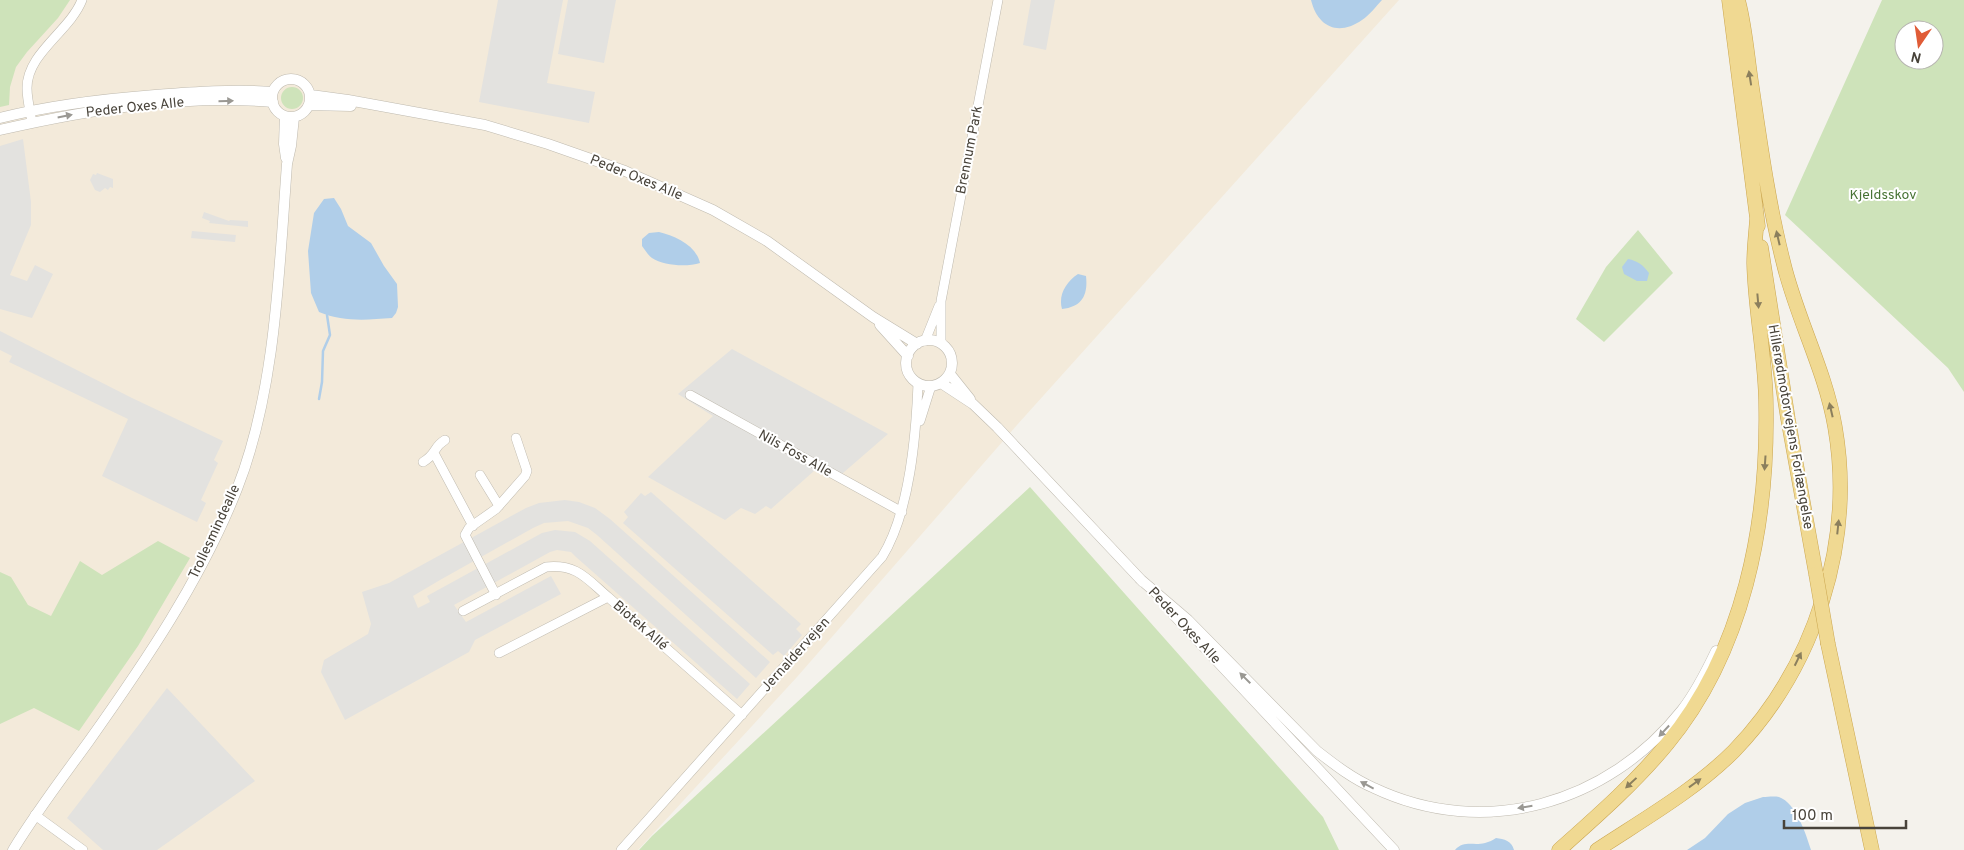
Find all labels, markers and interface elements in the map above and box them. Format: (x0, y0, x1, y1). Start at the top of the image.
north arrow (1894, 20, 1944, 70)
text: N (1910, 47, 1923, 66)
one-way arrow (1746, 70, 1754, 86)
street label: Peder Oxes Alle (85, 94, 185, 122)
one-way arrow (219, 97, 235, 105)
street label: Brennum Park (953, 104, 987, 196)
one-way arrow (57, 112, 73, 120)
street label: Peder Oxes Alle (587, 152, 685, 204)
park label: Kjeldsskov (1850, 187, 1916, 204)
one-way arrow (1773, 230, 1781, 246)
one-way arrow (1754, 294, 1762, 310)
street label: Hillerødmotorvejens Forlængelse (1764, 323, 1816, 531)
one-way arrow (1827, 403, 1835, 418)
street label: Nils Foss Alle (755, 427, 835, 481)
one-way arrow (1760, 456, 1768, 472)
street label: Trollesmindealle (186, 482, 244, 582)
one-way arrow (1834, 519, 1842, 535)
street label: Peder Oxes Alle (1144, 584, 1224, 668)
street label: Biotek Allé (609, 597, 671, 655)
street label: Jernaldervejen (758, 614, 834, 696)
one-way arrow (1794, 652, 1802, 666)
one-way arrow (1240, 672, 1252, 684)
one-way arrow (1658, 724, 1670, 736)
one-way arrow (1625, 777, 1637, 789)
one-way arrow (1689, 778, 1702, 788)
one-way arrow (1359, 781, 1374, 789)
scale bar (1784, 798, 1906, 830)
one-way arrow (1516, 804, 1532, 812)
text: 100 m (1792, 807, 1833, 826)

